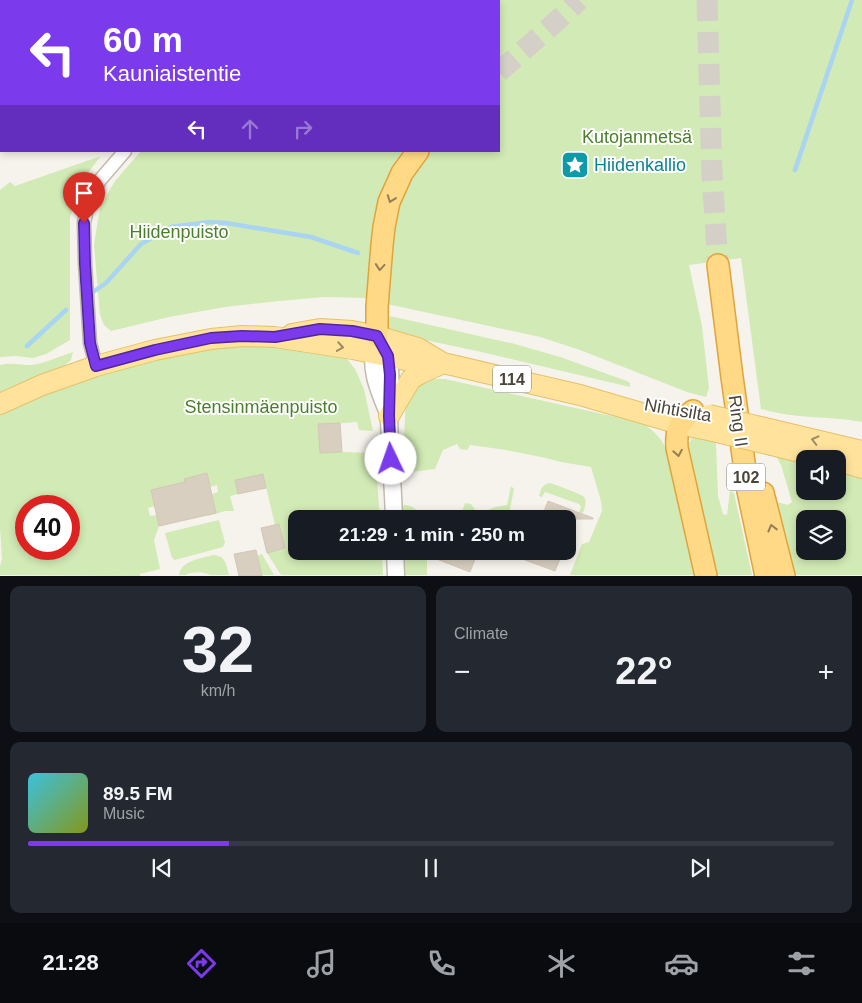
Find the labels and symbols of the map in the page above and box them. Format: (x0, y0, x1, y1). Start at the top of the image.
park label: Kutojanmetsä (582, 127, 693, 147)
place icon: Hiidenkallio (560, 150, 590, 180)
place label: Hiidenkallio (594, 155, 686, 175)
pin (63, 172, 105, 223)
one-way arrow (387, 194, 397, 203)
park label: Hiidenpuisto (129, 222, 229, 242)
one-way arrow (375, 263, 386, 271)
one-way arrow (337, 341, 345, 352)
road number: 114 (493, 366, 531, 392)
street label: Nihtisilta (643, 394, 714, 426)
street label: Ring II (724, 394, 752, 448)
park label: Stensinmäenpuisto (184, 397, 338, 417)
position arrow (364, 432, 416, 484)
one-way arrow (811, 435, 820, 446)
one-way arrow (672, 449, 682, 458)
road number: 102 (727, 464, 765, 491)
speed limit sign: 40 (15, 495, 80, 560)
one-way arrow (767, 524, 778, 533)

